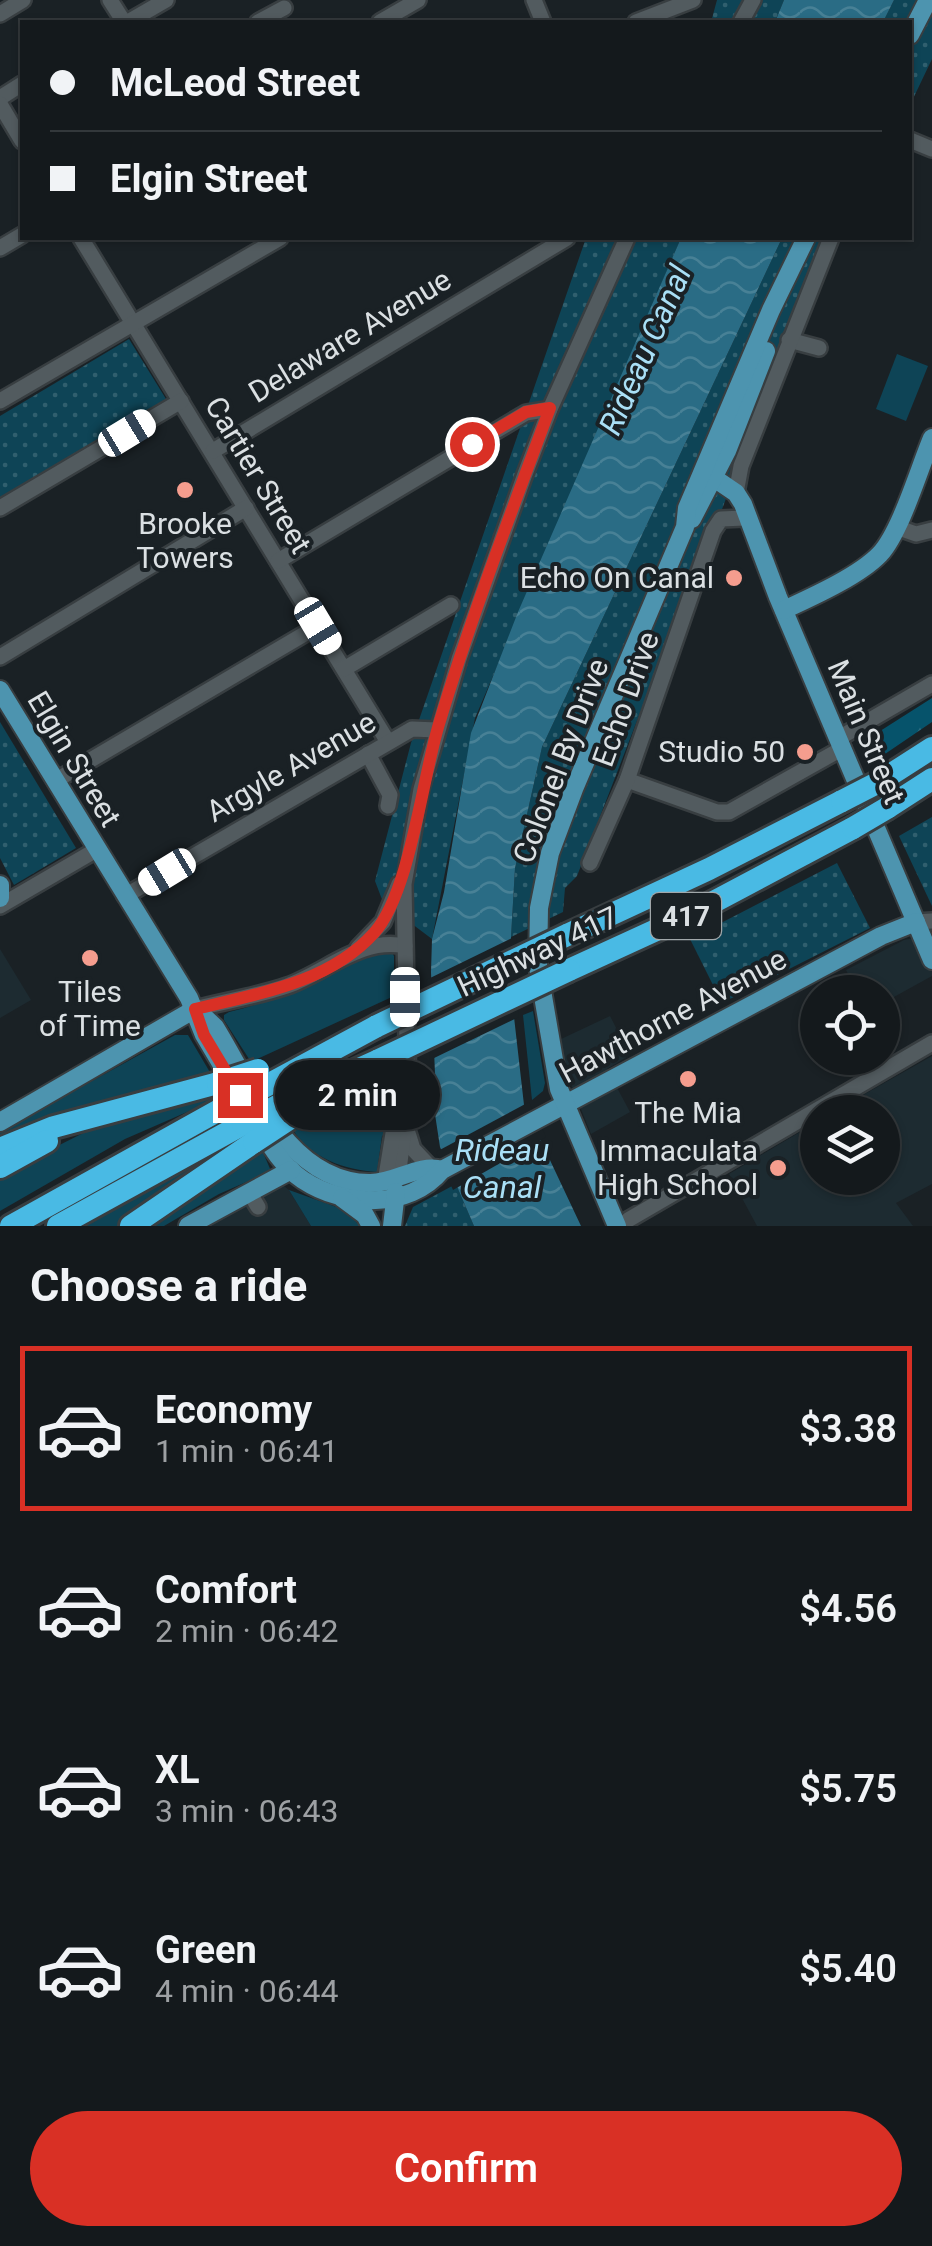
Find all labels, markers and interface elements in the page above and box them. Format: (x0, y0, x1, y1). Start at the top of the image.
text: McLeod Street (110, 61, 360, 105)
text: Elgin Street (110, 157, 308, 201)
water label: Rideau Canal (591, 259, 699, 440)
street label: Delaware Avenue (242, 261, 457, 410)
street label: Cartier Street (198, 390, 319, 559)
car (94, 405, 160, 461)
route start (450, 422, 495, 467)
marker: Brooke Towers (174, 479, 196, 501)
place label: Brooke Towers (136, 506, 234, 575)
place label: Echo On Canal (520, 560, 714, 595)
marker: Echo On Canal (723, 567, 745, 589)
car (290, 593, 346, 659)
street label: Echo Drive (585, 627, 666, 771)
street label: Colonel By Drive (505, 654, 616, 868)
street label: Main Street (820, 655, 912, 809)
street label: Elgin Street (20, 685, 128, 833)
street label: Argyle Avenue (200, 704, 381, 829)
place label: Studio 50 (658, 734, 785, 769)
marker: Studio 50 (794, 741, 816, 763)
car (134, 844, 200, 900)
road number: 417 (651, 893, 721, 939)
street label: Highway 417 (452, 899, 624, 1004)
street label: Hawthorne Avenue (553, 941, 792, 1090)
marker: Tiles of Time (79, 947, 101, 969)
car (390, 967, 420, 1027)
place label: Tiles of Time (39, 974, 141, 1043)
map controls (800, 975, 900, 1195)
button: locate (800, 975, 900, 1075)
callout: 2 min (275, 1060, 440, 1130)
marker: The Mia (677, 1068, 699, 1090)
route end (218, 1073, 263, 1118)
text: 2 min (317, 1076, 398, 1114)
place label: The Mia (634, 1095, 742, 1130)
button: layers (800, 1095, 900, 1195)
water label: Rideau Canal (455, 1131, 549, 1206)
place label: Immaculata High School (597, 1133, 758, 1202)
marker: Immaculata High School (767, 1157, 789, 1179)
text: Choose a ride (30, 1259, 307, 1312)
icon: car (35, 1384, 125, 1474)
text: Economy (155, 1388, 312, 1432)
text: $3.38 (799, 1407, 897, 1451)
text: 1 min · 06:41 (155, 1432, 338, 1470)
icon: car (35, 1564, 125, 1654)
text: Comfort (155, 1568, 297, 1612)
text: $4.56 (799, 1587, 897, 1631)
text: 2 min · 06:42 (155, 1612, 338, 1650)
icon: car (35, 1744, 125, 1834)
text: XL (155, 1748, 200, 1792)
text: $5.75 (799, 1767, 897, 1811)
text: 3 min · 06:43 (155, 1792, 338, 1830)
icon: car (35, 1924, 125, 2014)
text: Green (155, 1928, 257, 1972)
text: $5.40 (799, 1947, 897, 1991)
text: 4 min · 06:44 (155, 1972, 338, 2010)
button: Confirm (30, 2111, 902, 2226)

